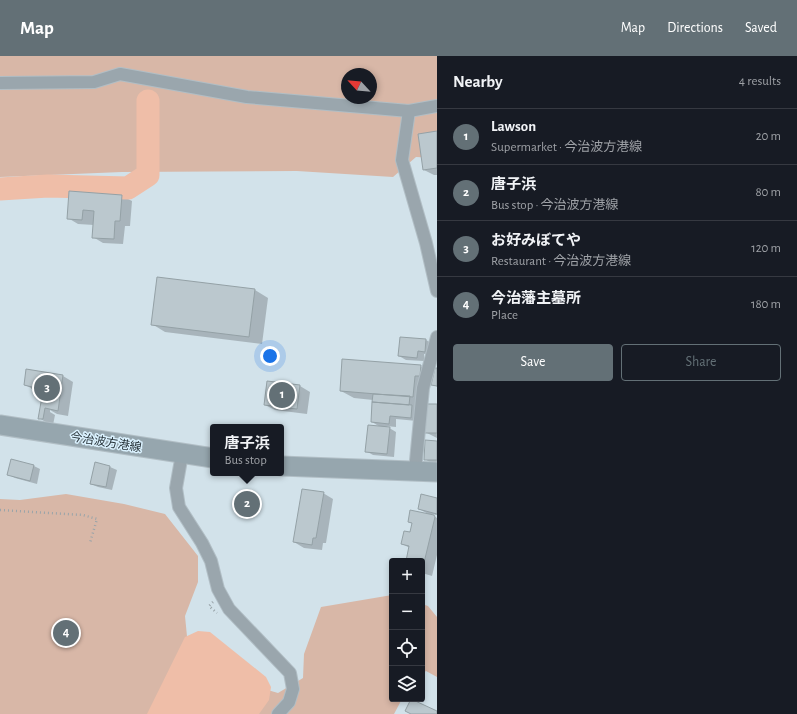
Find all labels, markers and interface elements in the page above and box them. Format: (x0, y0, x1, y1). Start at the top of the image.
text: Map (20, 19, 54, 38)
text: Map (621, 21, 645, 35)
text: Directions (667, 21, 723, 35)
text: Saved (745, 21, 777, 35)
north arrow (341, 68, 377, 104)
text: Nearby (453, 73, 503, 90)
text: 4 results (739, 75, 781, 88)
text: Lawson (491, 119, 536, 134)
text: 1 (464, 130, 468, 143)
text: 20 m (756, 130, 781, 143)
text: Supermarket · 今治波方港線 (491, 141, 642, 154)
text: 唐子浜 (491, 177, 536, 192)
text: 2 (463, 186, 469, 199)
text: 80 m (755, 186, 781, 199)
text: Bus stop · 今治波方港線 (491, 199, 619, 212)
text: お好みぼてや (491, 233, 581, 248)
text: 3 (463, 242, 469, 255)
text: 120 m (751, 242, 781, 255)
text: Restaurant · 今治波方港線 (491, 255, 631, 268)
text: 今治藩主墓所 (491, 291, 581, 306)
text: 4 (463, 298, 469, 311)
text: 180 m (751, 298, 781, 311)
text: Place (491, 309, 518, 322)
button: Save (453, 344, 613, 381)
button: Share (621, 344, 781, 381)
your location (260, 346, 280, 366)
pin: 3 (34, 373, 60, 403)
pin: 1 (269, 380, 295, 410)
popup (210, 424, 284, 476)
street label: 今治波方港線 (69, 429, 143, 454)
text: 唐子浜 (224, 436, 270, 451)
text: Bus stop (224, 454, 267, 467)
pin: 2 (234, 489, 260, 519)
map controls (389, 558, 425, 702)
button: + (389, 558, 425, 594)
button: − (389, 594, 425, 630)
pin: 4 (53, 618, 79, 648)
button: locate (389, 630, 425, 666)
button: layers (389, 666, 425, 702)

